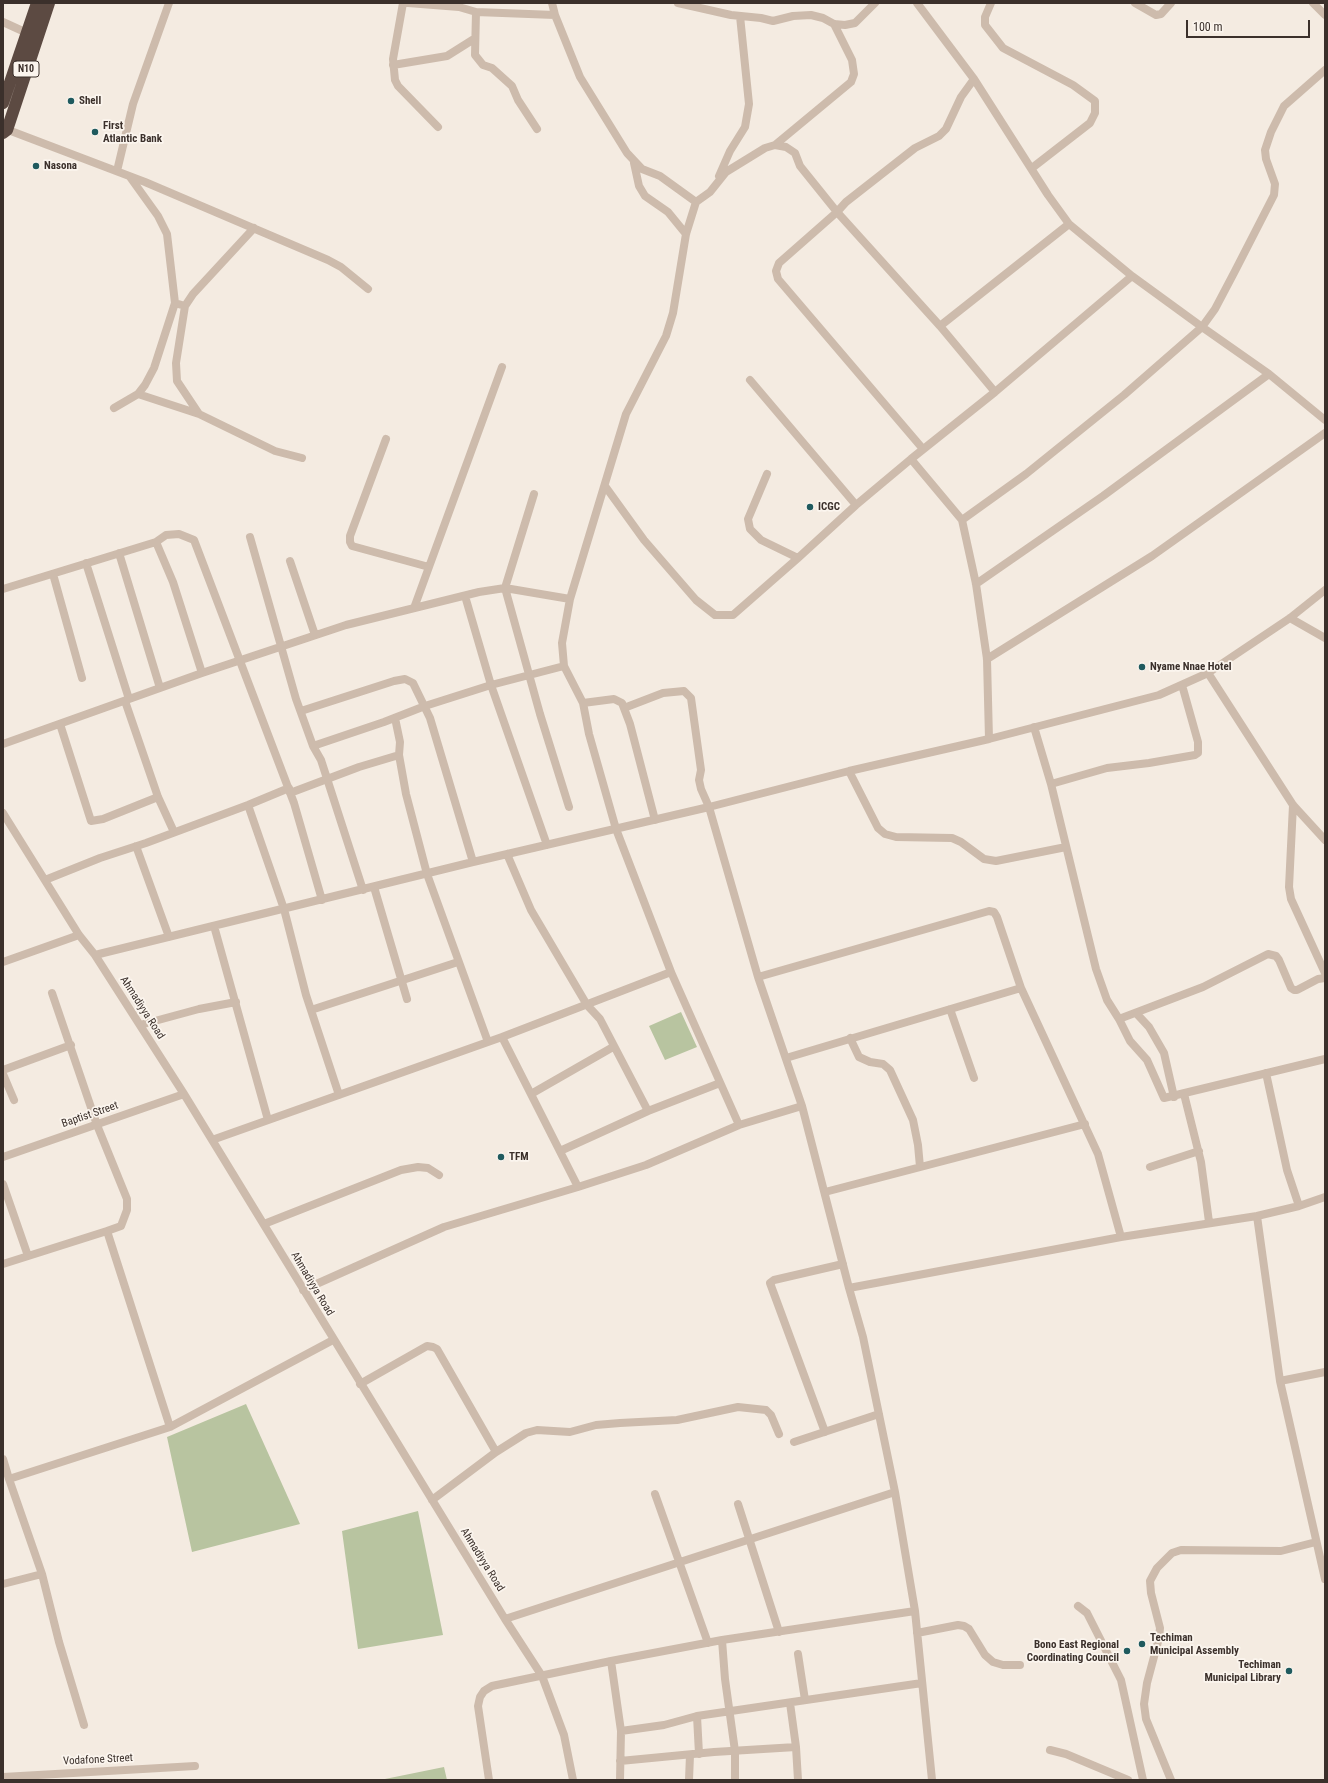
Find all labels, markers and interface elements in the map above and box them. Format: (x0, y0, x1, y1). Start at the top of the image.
scale bar (1188, 12, 1312, 38)
text: 100 m (1193, 20, 1223, 34)
road number: N10 (13, 61, 39, 77)
place label: Shell (79, 94, 101, 108)
marker: Shell (66, 96, 76, 106)
place label: First Atlantic Bank (103, 119, 162, 145)
marker: First Atlantic Bank (90, 127, 100, 137)
place label: Nasona (44, 159, 77, 173)
marker: Nasona (31, 161, 41, 171)
place label: ICGC (818, 500, 840, 514)
marker: ICGC (805, 502, 815, 512)
place label: Nyame Nnae Hotel (1150, 660, 1231, 674)
marker: Nyame Nnae Hotel (1137, 662, 1147, 672)
street label: Ahmadiyya Road (117, 974, 167, 1042)
street label: Baptist Street (60, 1099, 120, 1131)
place label: TFM (509, 1150, 529, 1164)
marker: TFM (496, 1152, 506, 1162)
street label: Ahmadiyya Road (288, 1250, 336, 1318)
street label: Ahmadiyya Road (457, 1526, 507, 1594)
place label: Techiman Municipal Assembly (1150, 1631, 1239, 1657)
place label: Bono East Regional Coordinating Council (1027, 1638, 1119, 1664)
marker: Techiman Municipal Assembly (1137, 1639, 1147, 1649)
marker: Bono East Regional Coordinating Council (1122, 1646, 1132, 1656)
place label: Techiman Municipal Library (1205, 1658, 1281, 1684)
marker: Techiman Municipal Library (1284, 1666, 1294, 1676)
street label: Vodafone Street (63, 1752, 133, 1768)

